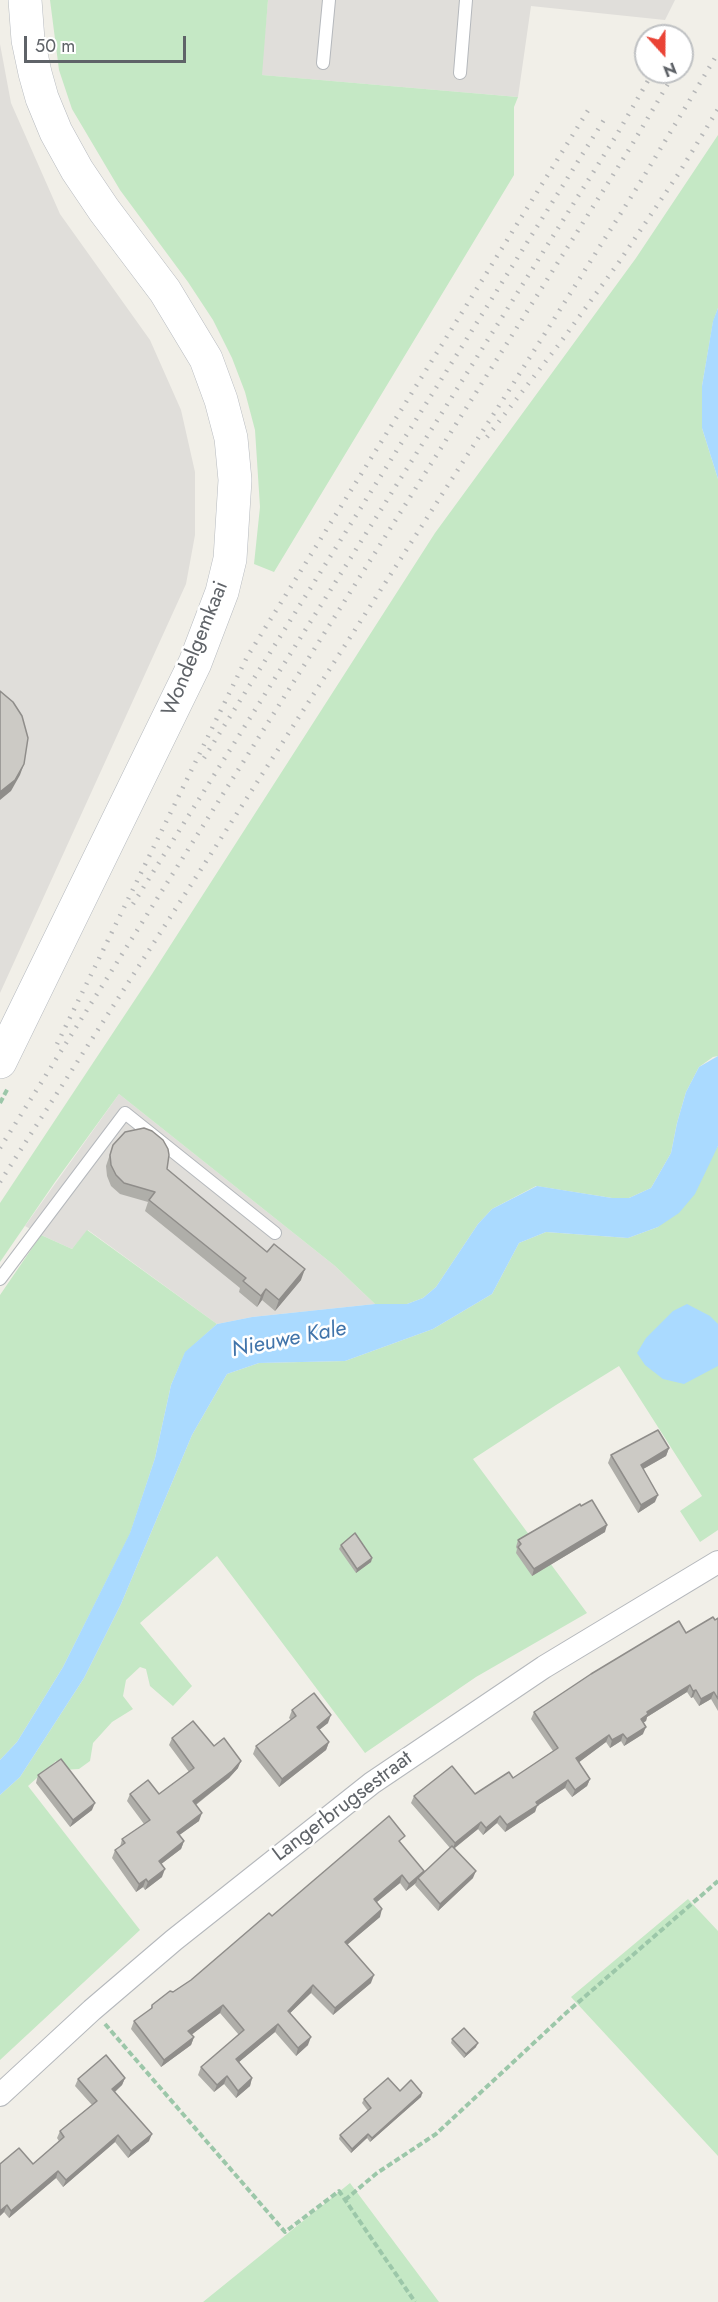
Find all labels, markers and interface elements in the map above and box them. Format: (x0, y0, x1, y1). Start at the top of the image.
scale bar (27, 24, 189, 62)
north arrow (634, 24, 694, 84)
text: 50 m (35, 33, 75, 59)
text: N (660, 56, 680, 82)
street label: Wondelgemkaai (157, 578, 235, 720)
water label: Nieuwe Kale (229, 1316, 349, 1364)
street label: Langerbrugsestraat (268, 1746, 418, 1868)

